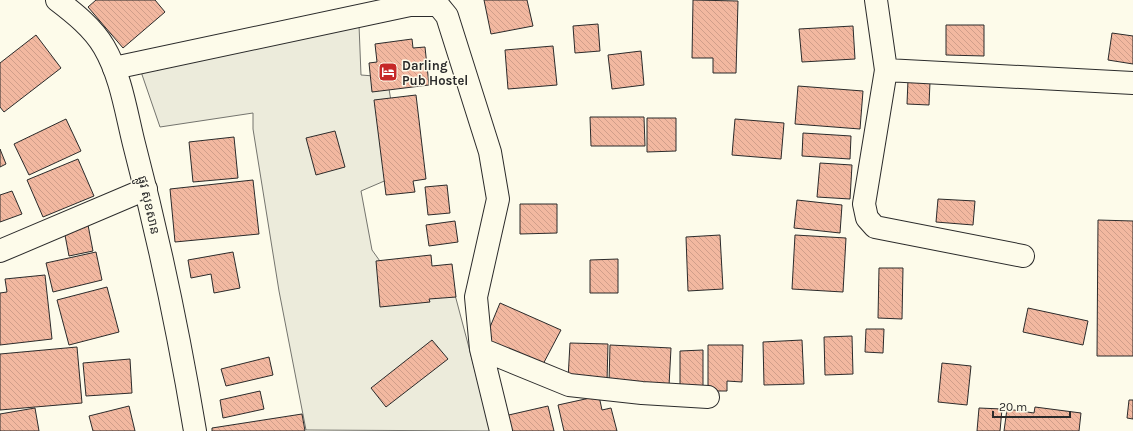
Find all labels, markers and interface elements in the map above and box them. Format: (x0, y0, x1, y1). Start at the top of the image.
place label: Darling Pub Hostel (402, 58, 468, 88)
hotel icon: Darling Pub Hostel (377, 61, 399, 83)
street label: ផ្លូវ សុខសាន (131, 174, 163, 237)
scale bar (993, 393, 1070, 419)
text: 20 m (999, 400, 1027, 414)

